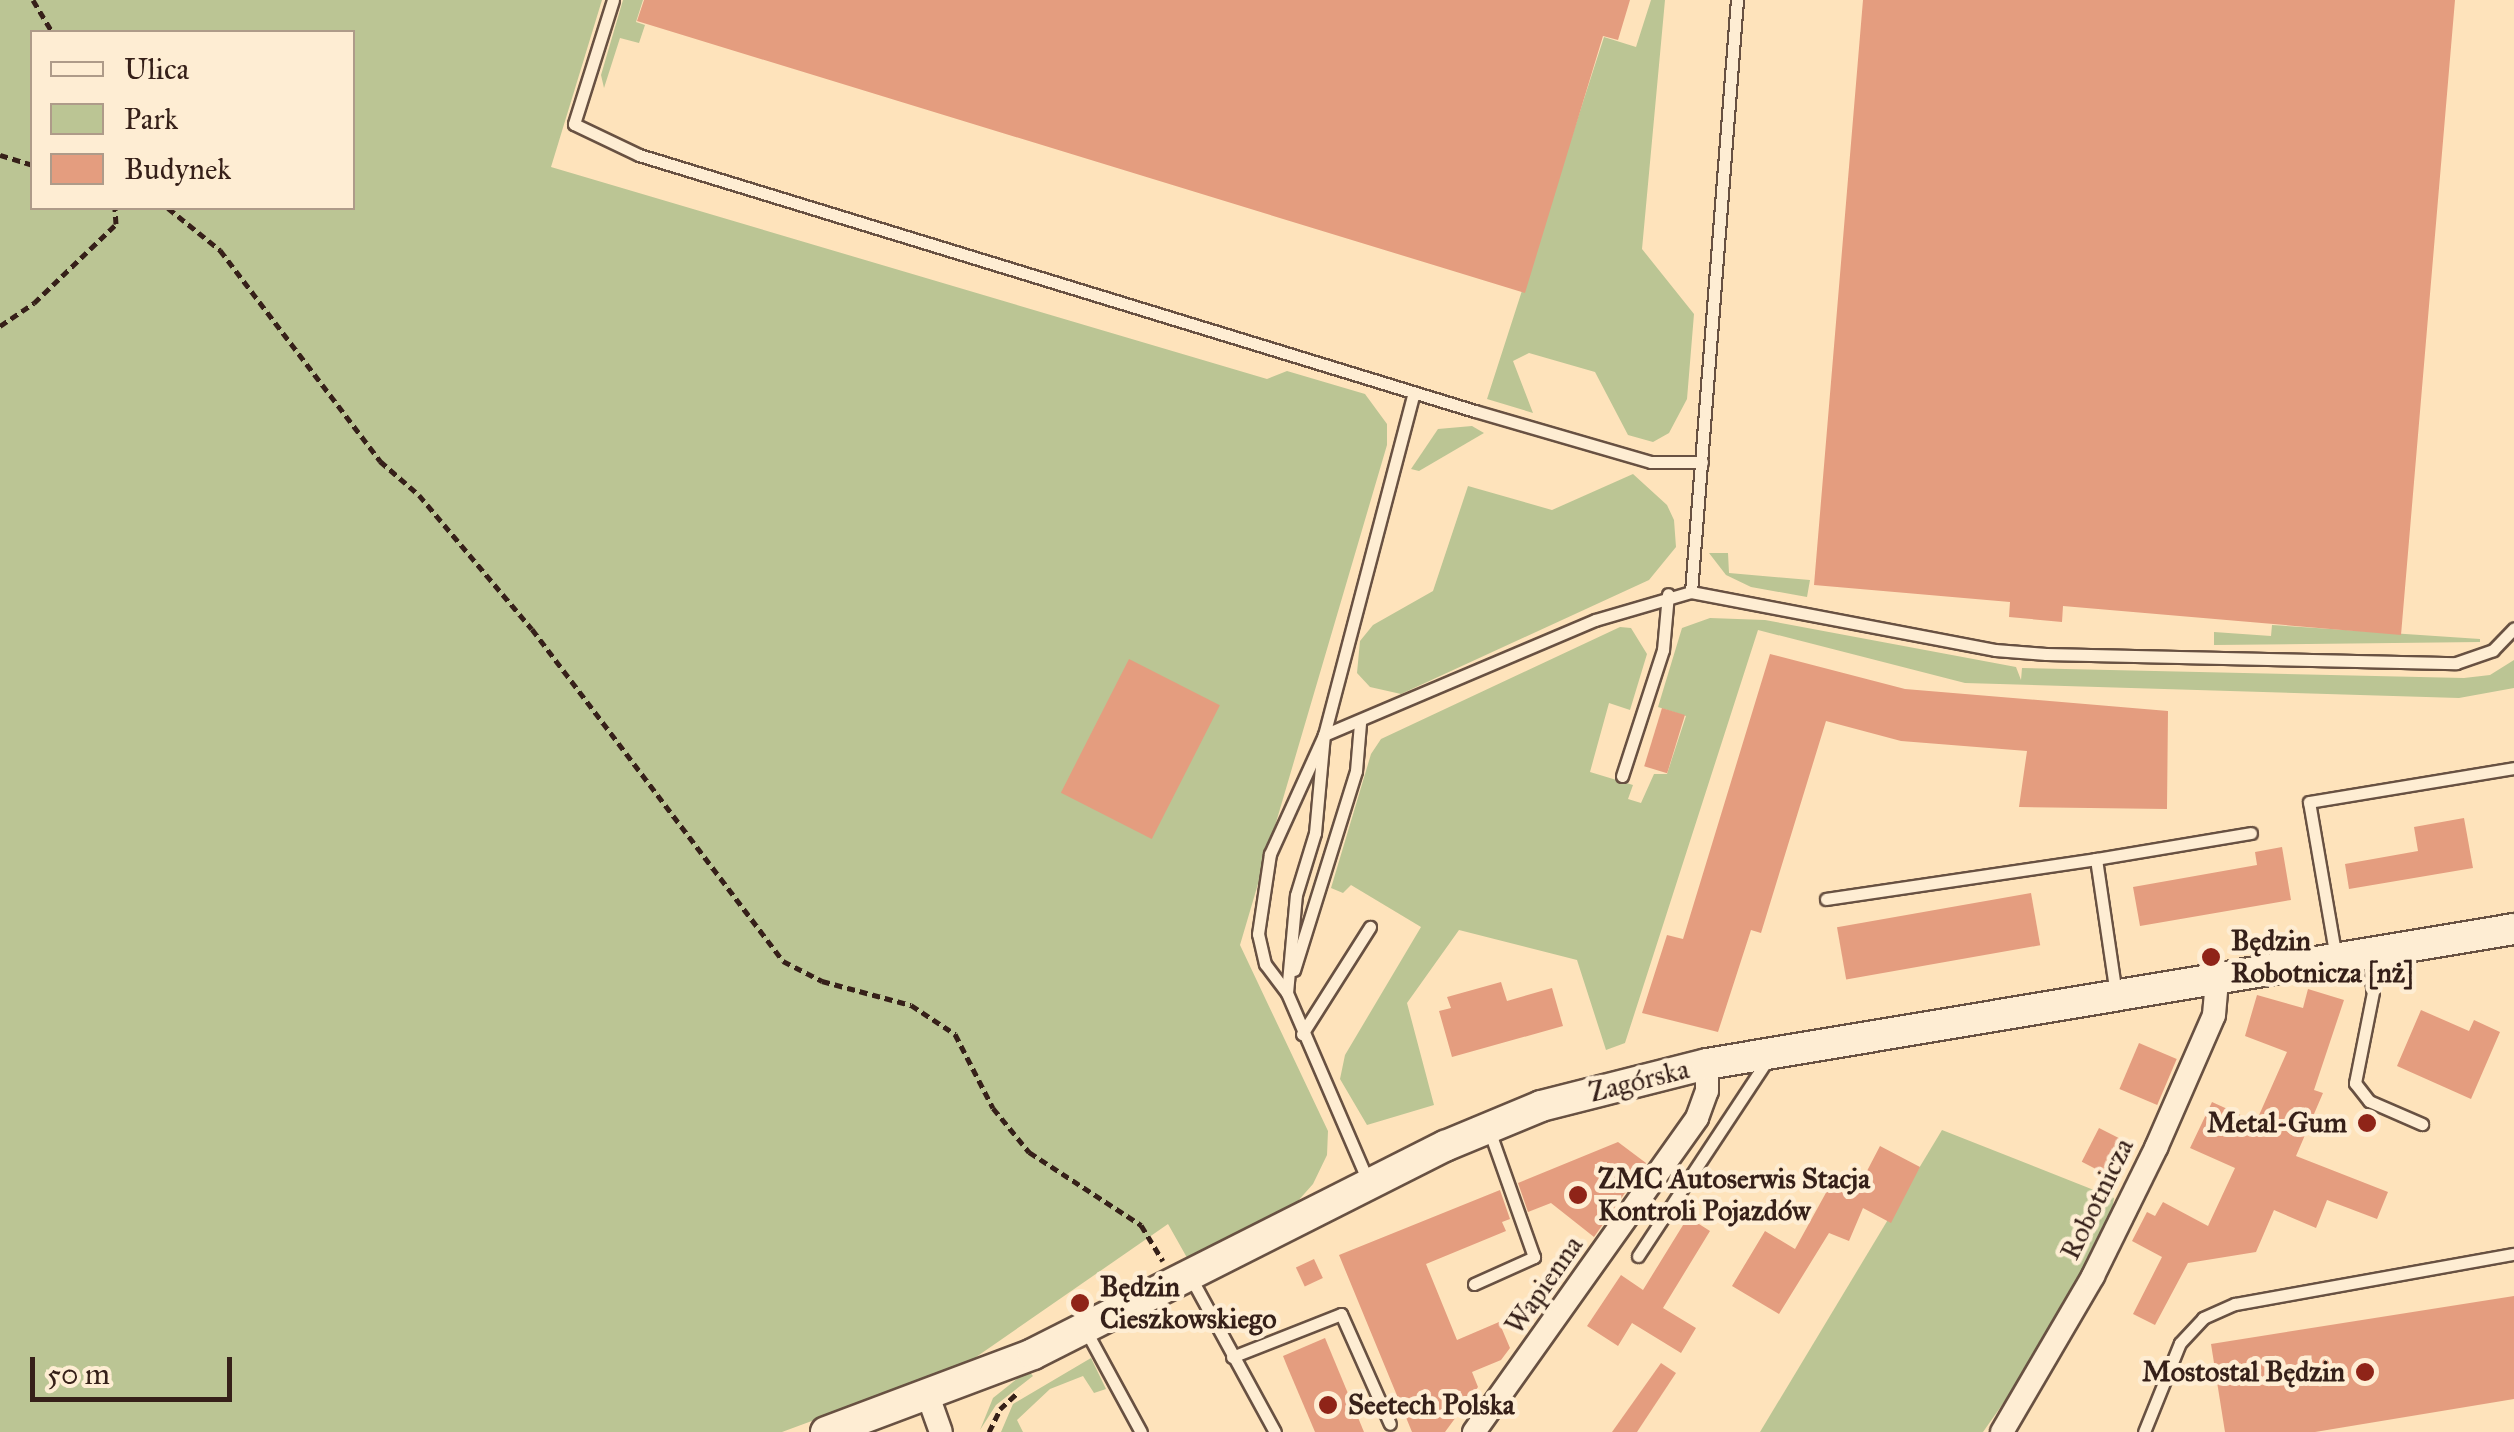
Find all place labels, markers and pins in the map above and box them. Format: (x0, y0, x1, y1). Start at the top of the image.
place label: Będzin Robotnicza [nż] (2231, 924, 2414, 990)
marker: Będzin Robotnicza [nż] (2200, 946, 2222, 968)
place label: Metal-Gum (2207, 1106, 2347, 1140)
marker: Metal-Gum (2356, 1112, 2378, 1134)
place label: ZMC Autoserwis Stacja Kontroli Pojazdów (1598, 1162, 1870, 1228)
marker: ZMC Autoserwis Stacja Kontroli Pojazdów (1567, 1184, 1589, 1206)
place label: Będzin Cieszkowskiego (1100, 1270, 1276, 1336)
marker: Będzin Cieszkowskiego (1069, 1292, 1091, 1314)
place label: Mostostal Będzin (2142, 1355, 2345, 1389)
marker: Mostostal Będzin (2354, 1361, 2376, 1383)
place label: Seetech Polska (1348, 1388, 1514, 1422)
marker: Seetech Polska (1317, 1394, 1339, 1416)

